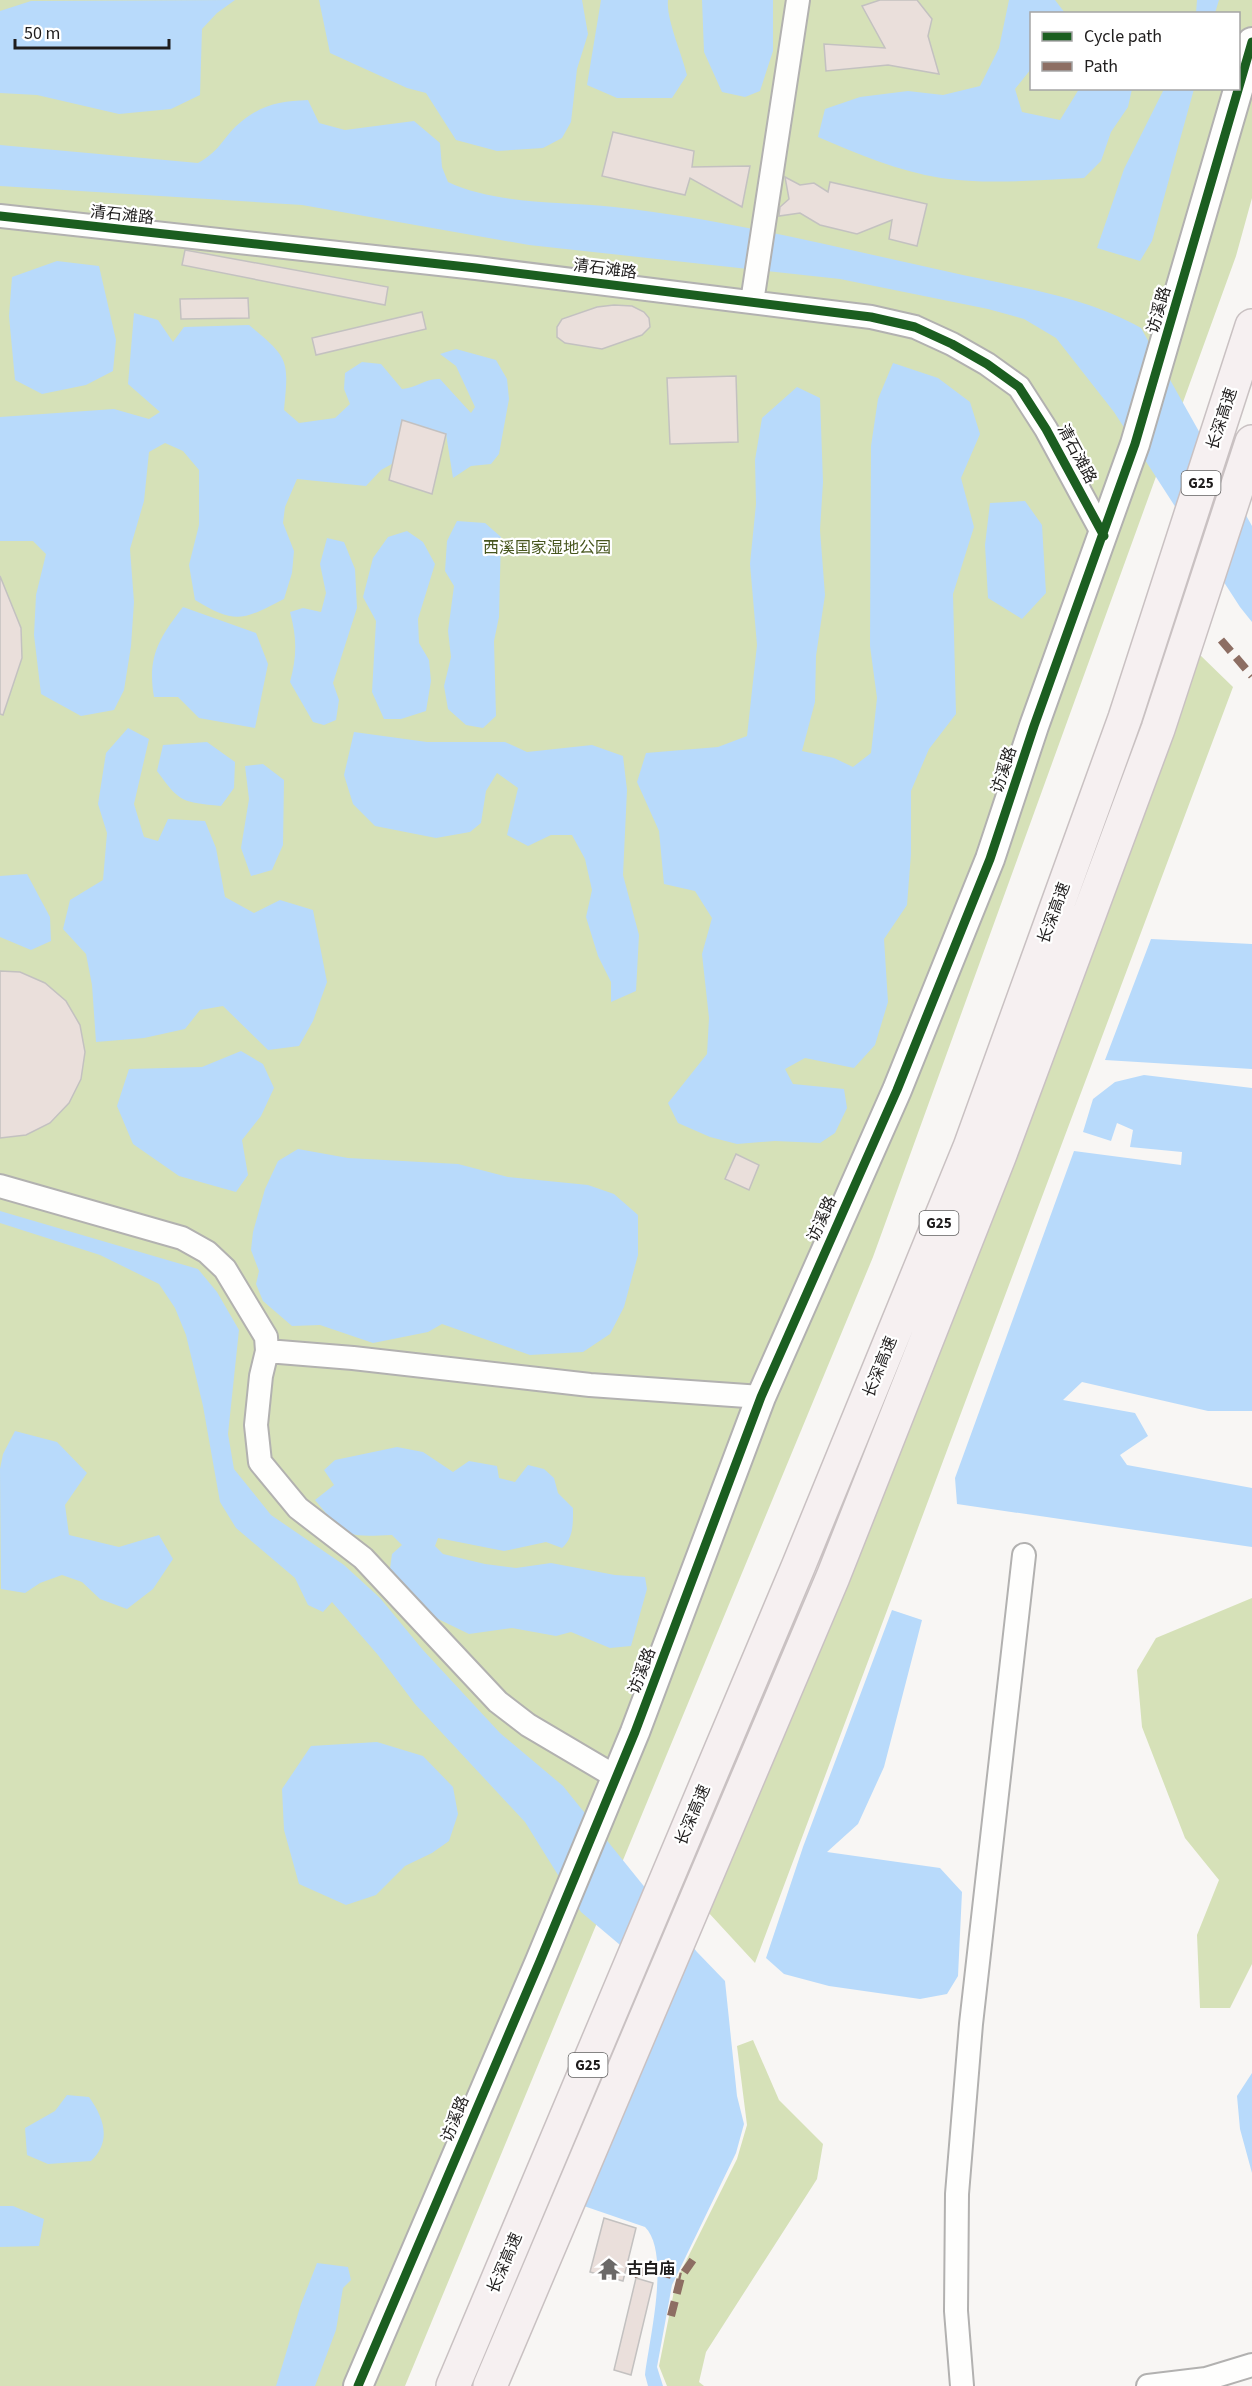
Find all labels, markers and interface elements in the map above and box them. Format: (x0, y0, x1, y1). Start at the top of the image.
scale bar (15, 12, 170, 50)
legend (1030, 12, 1240, 90)
text: 50 m (24, 21, 60, 46)
text: Cycle path (1084, 24, 1162, 49)
text: Path (1084, 54, 1118, 79)
street label: 清石滩路 (89, 201, 155, 229)
street label: 清石滩路 (572, 254, 638, 284)
street label: 访溪路 (1142, 284, 1176, 336)
street label: 长深高速 (1202, 385, 1242, 453)
street label: 清石滩路 (1052, 421, 1102, 487)
road number: G25 (1182, 471, 1220, 495)
park label: 西溪国家湿地公园 (483, 537, 611, 559)
street label: 访溪路 (986, 744, 1022, 796)
street label: 长深高速 (1033, 879, 1075, 947)
street label: 访溪路 (802, 1193, 842, 1245)
road number: G25 (920, 1211, 958, 1235)
street label: 长深高速 (858, 1333, 902, 1401)
street label: 访溪路 (623, 1645, 661, 1697)
street label: 长深高速 (670, 1781, 716, 1849)
road number: G25 (568, 2053, 608, 2077)
street label: 访溪路 (436, 2093, 474, 2145)
street label: 长深高速 (482, 2229, 528, 2297)
temple icon: 古白庙 (596, 2256, 622, 2282)
place label: 古白庙 (627, 2258, 675, 2280)

